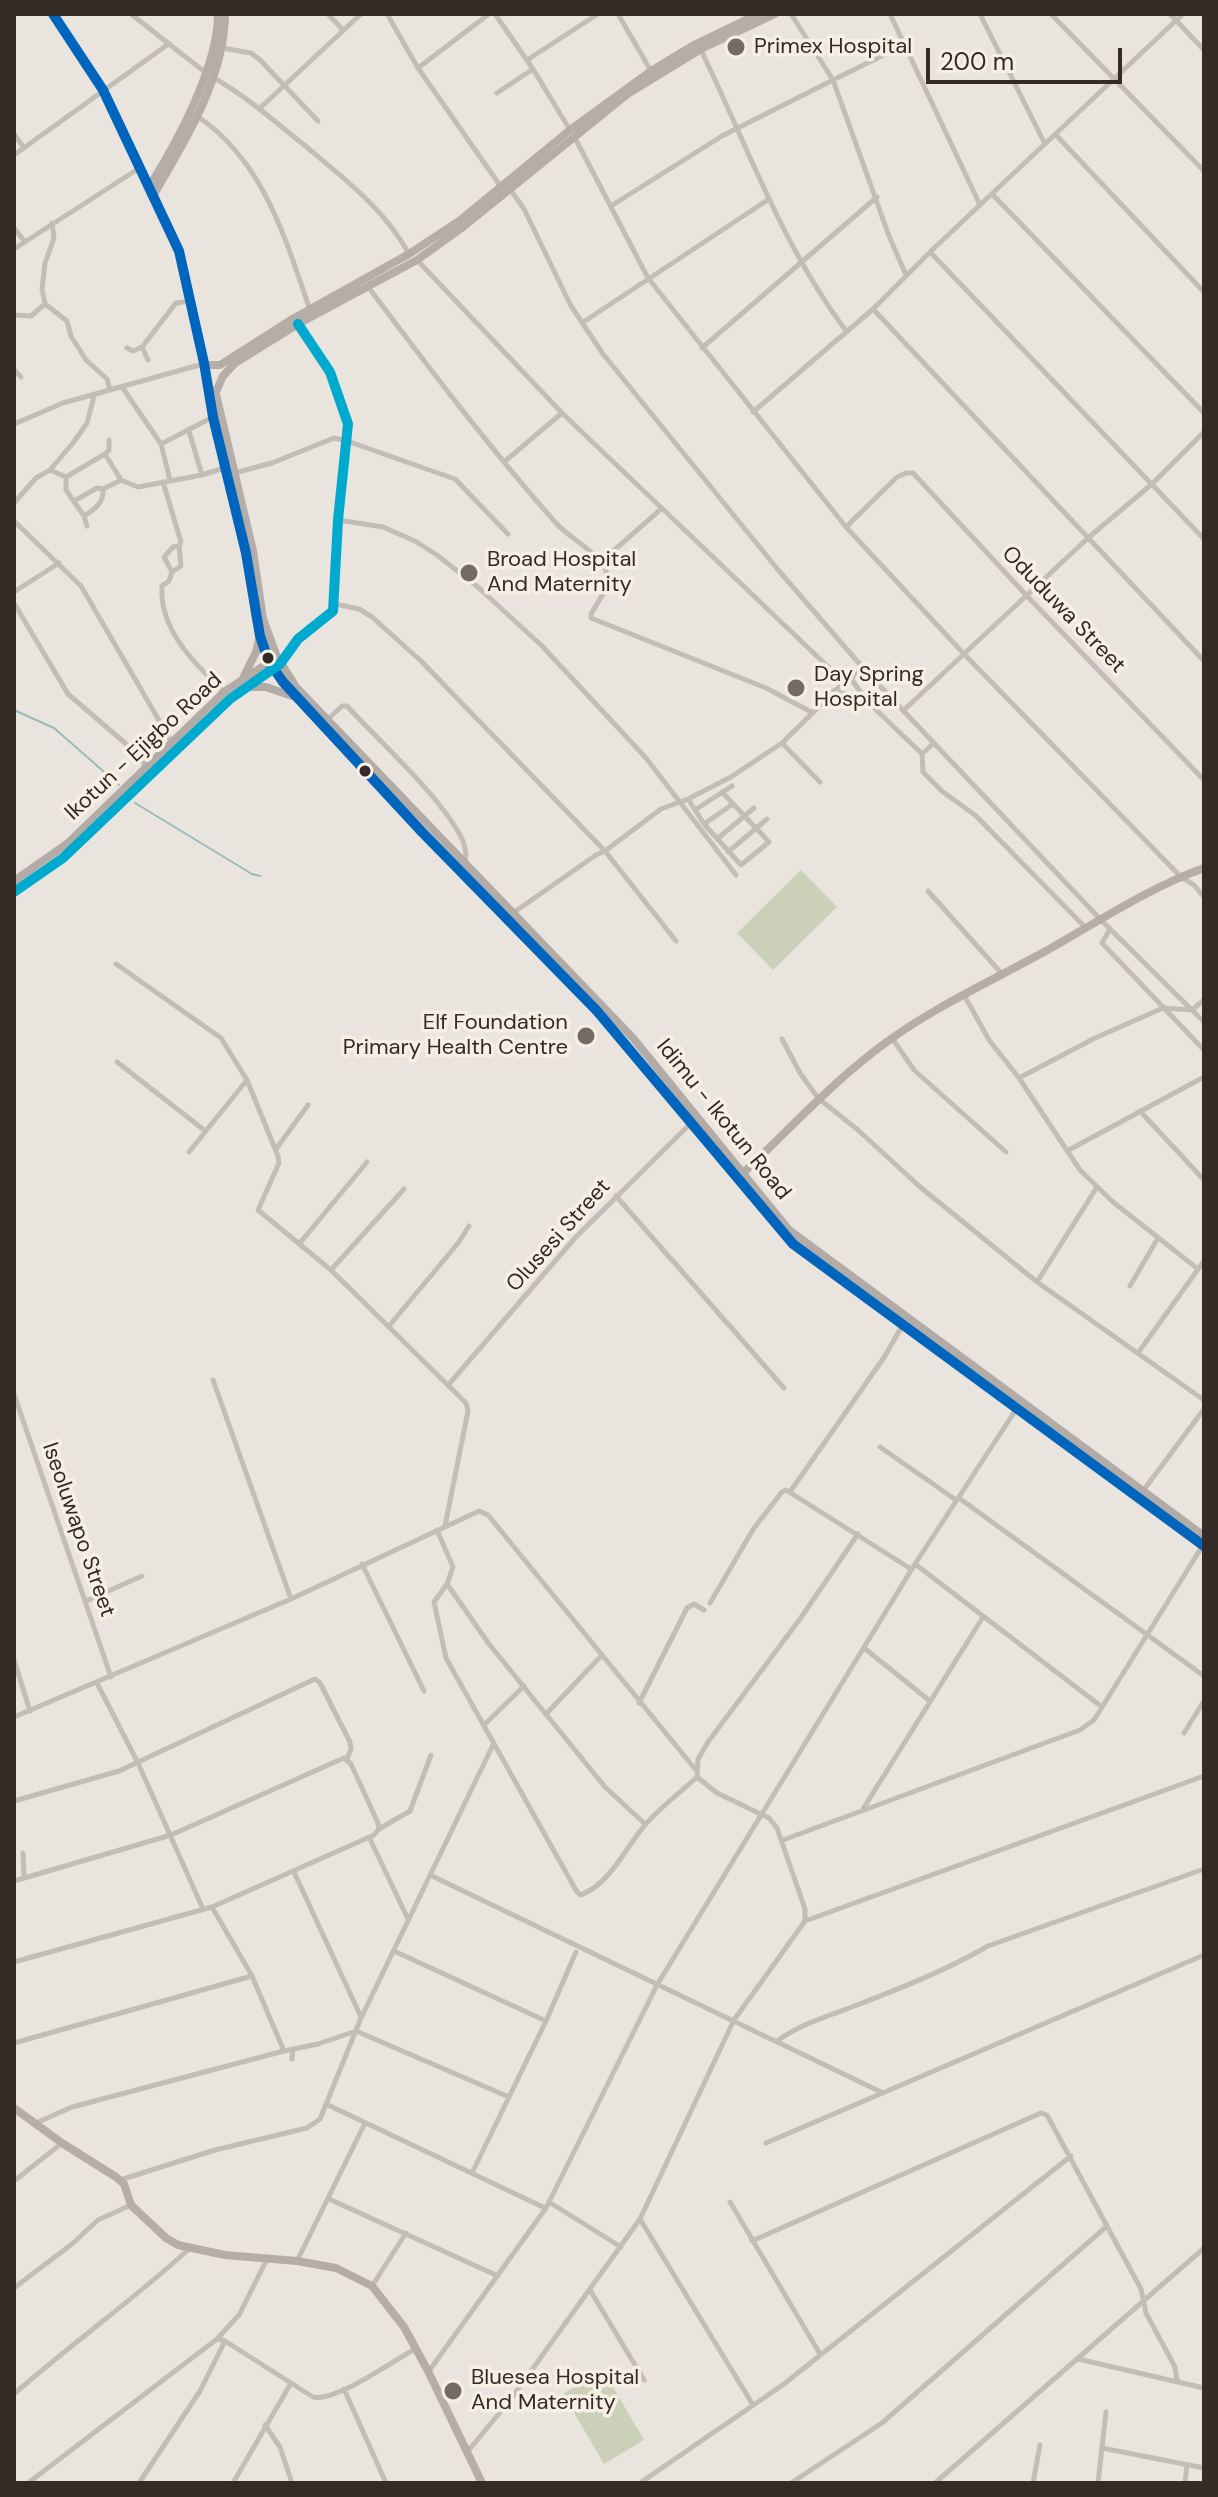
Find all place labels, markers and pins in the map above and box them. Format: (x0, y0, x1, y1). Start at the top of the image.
place label: Primex Hospital (754, 34, 912, 60)
marker: Primex Hospital (725, 36, 747, 58)
place label: Broad Hospital And Maternity (487, 547, 636, 598)
marker: Broad Hospital And Maternity (458, 562, 480, 584)
unlabelled marker (260, 650, 276, 666)
place label: Day Spring Hospital (814, 662, 924, 714)
marker: Day Spring Hospital (785, 677, 807, 699)
unlabelled marker (357, 763, 373, 779)
place label: Elf Foundation Primary Health Centre (343, 1010, 568, 1062)
marker: Elf Foundation Primary Health Centre (575, 1025, 597, 1047)
place label: Bluesea Hospital And Maternity (471, 2365, 639, 2416)
marker: Bluesea Hospital And Maternity (442, 2380, 464, 2402)

